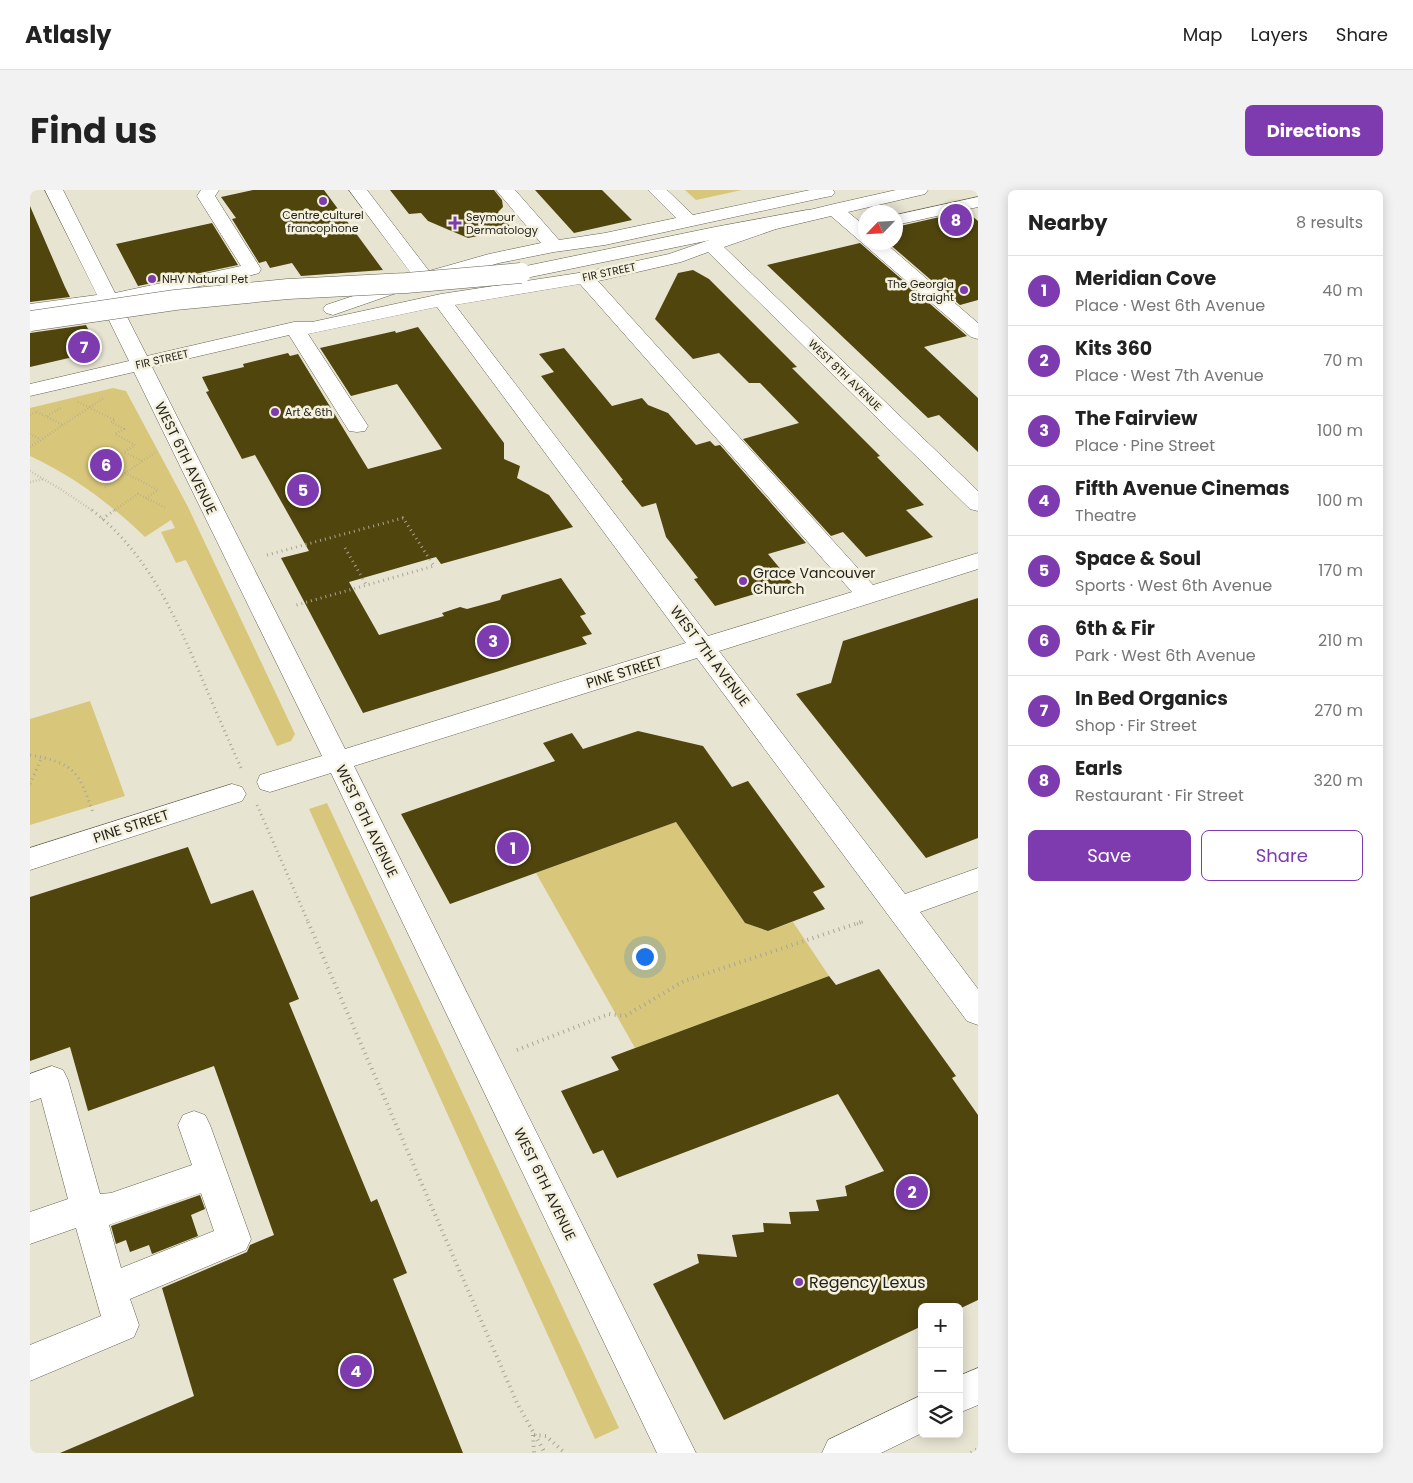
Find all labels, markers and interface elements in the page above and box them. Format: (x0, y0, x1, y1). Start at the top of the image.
text: Atlasly (25, 18, 111, 51)
text: Map (1183, 22, 1223, 47)
text: Layers (1251, 22, 1308, 47)
text: Share (1336, 22, 1388, 47)
button: Directions (1245, 105, 1383, 156)
text: Find us (30, 106, 157, 155)
marker: Centre culturel francophone (317, 195, 329, 207)
pin: 8 (940, 201, 972, 239)
north arrow (858, 205, 903, 250)
place label: Centre culturel francophone (282, 207, 364, 236)
text: Nearby (1028, 208, 1108, 237)
place label: Seymour Dermatology (466, 209, 539, 238)
text: 8 results (1296, 211, 1363, 234)
marker: Seymour Dermatology (448, 216, 462, 230)
street label: FIR STREET (581, 259, 637, 285)
text: Meridian Cove (1075, 265, 1216, 292)
place label: NHV Natural Pet (162, 271, 248, 287)
marker: NHV Natural Pet (146, 273, 158, 285)
place label: The Georgia Straight (887, 276, 954, 305)
text: 1 (1041, 279, 1047, 302)
text: 40 m (1322, 279, 1363, 302)
marker: The Georgia Straight (958, 284, 970, 296)
text: Place · West 6th Avenue (1075, 294, 1265, 317)
pin: 7 (68, 328, 100, 366)
text: Kits 360 (1075, 335, 1152, 362)
street label: WEST 8TH AVENUE (805, 336, 885, 414)
street label: FIR STREET (134, 345, 190, 373)
text: 2 (1039, 349, 1049, 372)
text: 70 m (1323, 349, 1363, 372)
text: Place · West 7th Avenue (1075, 364, 1264, 387)
street label: WEST 6TH AVENUE (150, 398, 222, 518)
place label: Art & 6th (285, 404, 333, 420)
text: The Fairview (1075, 405, 1197, 432)
marker: Art & 6th (269, 406, 281, 418)
text: 3 (1039, 419, 1049, 442)
text: 100 m (1317, 419, 1363, 442)
text: Place · Pine Street (1075, 434, 1215, 457)
pin: 6 (90, 446, 122, 484)
pin: 5 (287, 471, 319, 509)
text: Fifth Avenue Cinemas (1075, 475, 1290, 502)
text: 4 (1039, 489, 1049, 512)
text: 100 m (1317, 489, 1363, 512)
text: Theatre (1075, 504, 1136, 527)
text: Space & Soul (1075, 545, 1201, 572)
text: 5 (1039, 559, 1049, 582)
text: 170 m (1318, 559, 1363, 582)
place label: Grace Vancouver Church (753, 563, 876, 599)
text: Sports · West 6th Avenue (1075, 574, 1272, 597)
marker: Grace Vancouver Church (737, 575, 749, 587)
street label: WEST 7TH AVENUE (665, 601, 755, 711)
text: 6th & Fir (1075, 615, 1155, 642)
pin: 3 (477, 622, 509, 660)
text: 6 (1039, 629, 1049, 652)
text: 210 m (1318, 629, 1363, 652)
text: Park · West 6th Avenue (1075, 644, 1256, 667)
street label: PINE STREET (584, 651, 665, 693)
text: In Bed Organics (1075, 685, 1228, 712)
text: 7 (1040, 699, 1048, 722)
text: 270 m (1314, 699, 1363, 722)
text: Shop · Fir Street (1075, 714, 1197, 737)
text: Earls (1075, 755, 1123, 782)
street label: WEST 6TH AVENUE (331, 761, 403, 881)
text: 8 (1039, 769, 1049, 792)
text: 320 m (1314, 769, 1363, 792)
text: Restaurant · Fir Street (1075, 784, 1244, 807)
street label: PINE STREET (91, 804, 172, 848)
pin: 1 (497, 829, 529, 867)
button: Save (1028, 830, 1191, 881)
button: Share (1201, 830, 1363, 881)
your location (632, 944, 658, 970)
street label: WEST 6TH AVENUE (509, 1124, 581, 1244)
pin: 2 (896, 1173, 928, 1211)
place label: Regency Lexus (809, 1271, 926, 1294)
marker: Regency Lexus (793, 1276, 805, 1288)
map controls (918, 1303, 963, 1438)
button: + (918, 1303, 963, 1348)
button: − (918, 1348, 963, 1393)
pin: 4 (340, 1352, 372, 1390)
button: layers (918, 1393, 963, 1438)

